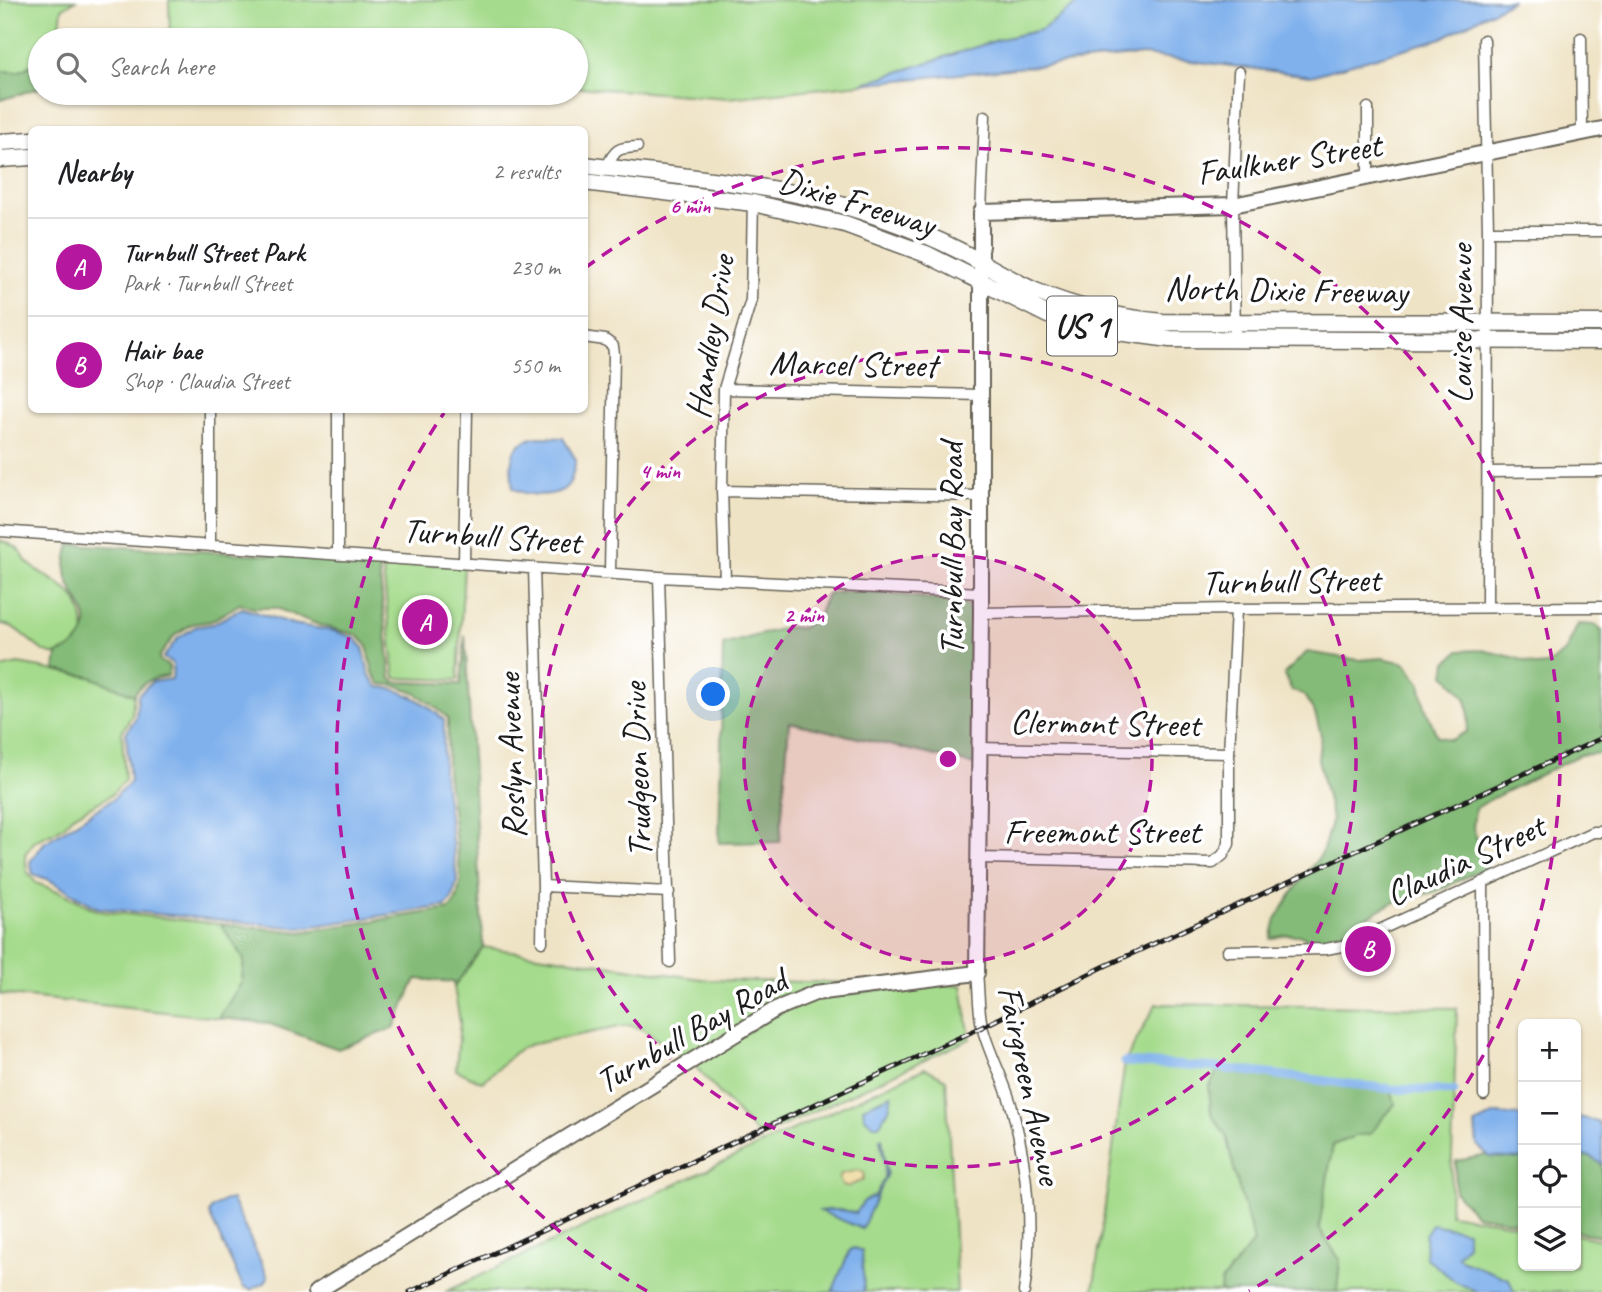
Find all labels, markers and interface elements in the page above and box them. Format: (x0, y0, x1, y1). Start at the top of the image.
search box (28, 28, 588, 105)
icon: search (52, 48, 90, 86)
text: Search here (108, 50, 214, 83)
street label: Faulkner Street (1194, 122, 1387, 196)
text: Nearby (56, 153, 132, 191)
text: 2 results (493, 157, 560, 186)
street label: Dixie Freeway (773, 157, 944, 248)
text: 6 min (670, 193, 711, 219)
text: Turnbull Street Park (123, 236, 304, 269)
street label: Louise Avenue (1438, 242, 1483, 404)
street label: Handley Drive (675, 250, 746, 422)
text: A (73, 253, 85, 282)
text: 230 m (511, 253, 560, 282)
street label: North Dixie Freeway (1164, 265, 1411, 315)
text: Park · Turnbull Street (123, 269, 292, 298)
road number: US 1 (1047, 296, 1117, 356)
text: Hair bae (123, 334, 201, 367)
street label: Marcel Street (769, 340, 941, 388)
text: B (73, 351, 85, 380)
text: 550 m (511, 351, 560, 380)
text: Shop · Claudia Street (123, 367, 290, 396)
street label: Turnbull Bay Road (929, 437, 974, 656)
text: 4 min (640, 458, 680, 484)
street label: Turnbull Street (402, 507, 586, 565)
street label: Turnbull Street (1202, 557, 1384, 605)
pin: A (402, 596, 448, 648)
text: 2 min (784, 602, 824, 628)
street label: Roslyn Avenue (486, 670, 536, 839)
your location (696, 677, 730, 711)
street label: Trudgeon Drive (611, 679, 663, 858)
street label: Clermont Street (1010, 699, 1204, 747)
centre of rings (936, 747, 960, 771)
street label: Claudia Street (1378, 802, 1555, 916)
street label: Freemont Street (1004, 809, 1203, 854)
pin: B (1345, 923, 1391, 975)
street label: Turnbull Bay Road (587, 956, 799, 1104)
street label: Fairgreen Avenue (987, 982, 1074, 1191)
map controls (1518, 1019, 1581, 1271)
button: + (1518, 1019, 1581, 1082)
button: − (1518, 1082, 1581, 1145)
button: locate (1518, 1145, 1581, 1208)
button: layers (1518, 1208, 1581, 1271)

